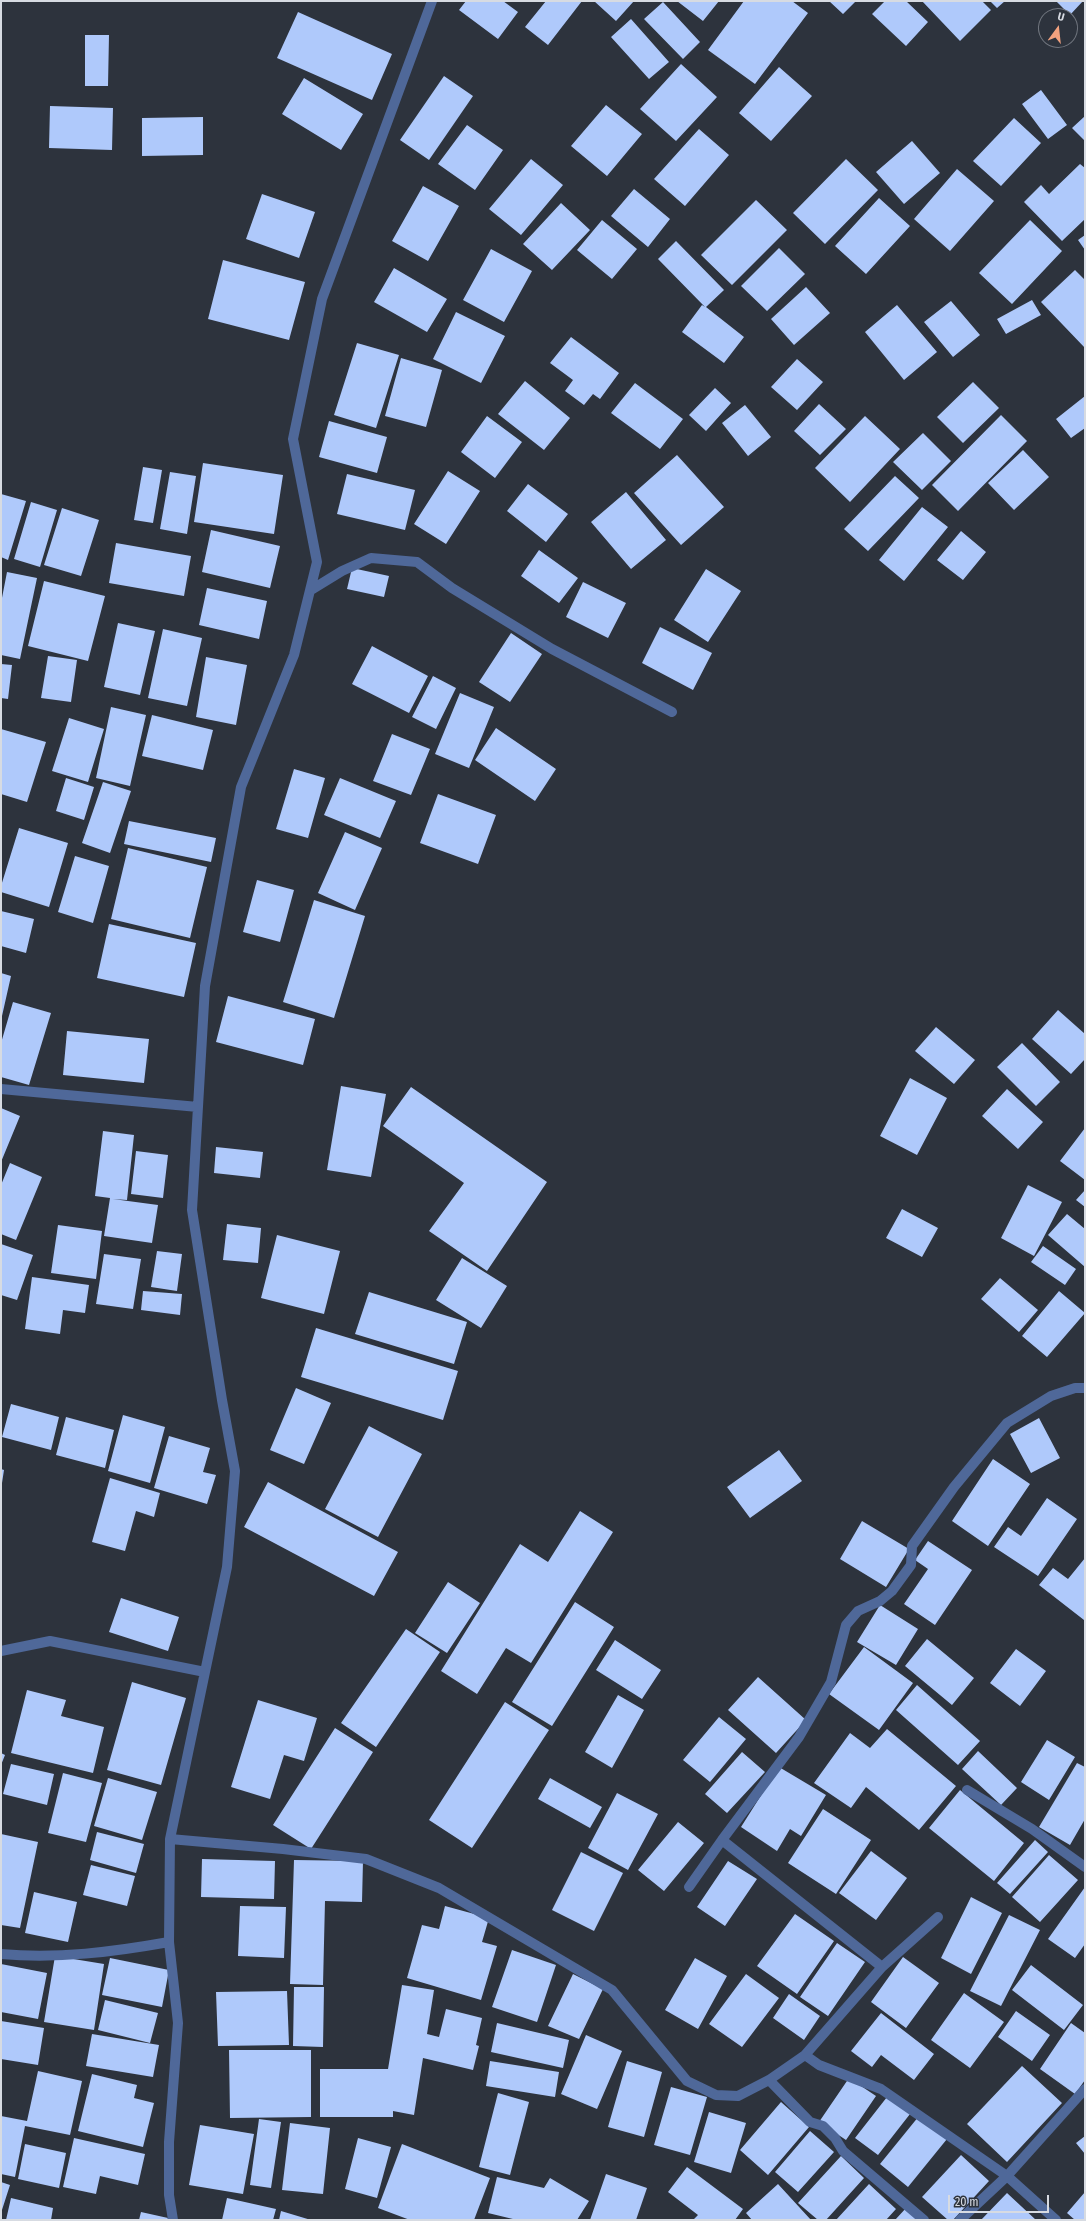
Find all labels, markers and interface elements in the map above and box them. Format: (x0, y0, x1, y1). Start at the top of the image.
north arrow (1038, 8, 1078, 48)
text: U (1056, 10, 1066, 24)
scale bar (950, 2187, 1051, 2213)
text: 20 m (955, 2195, 979, 2209)

